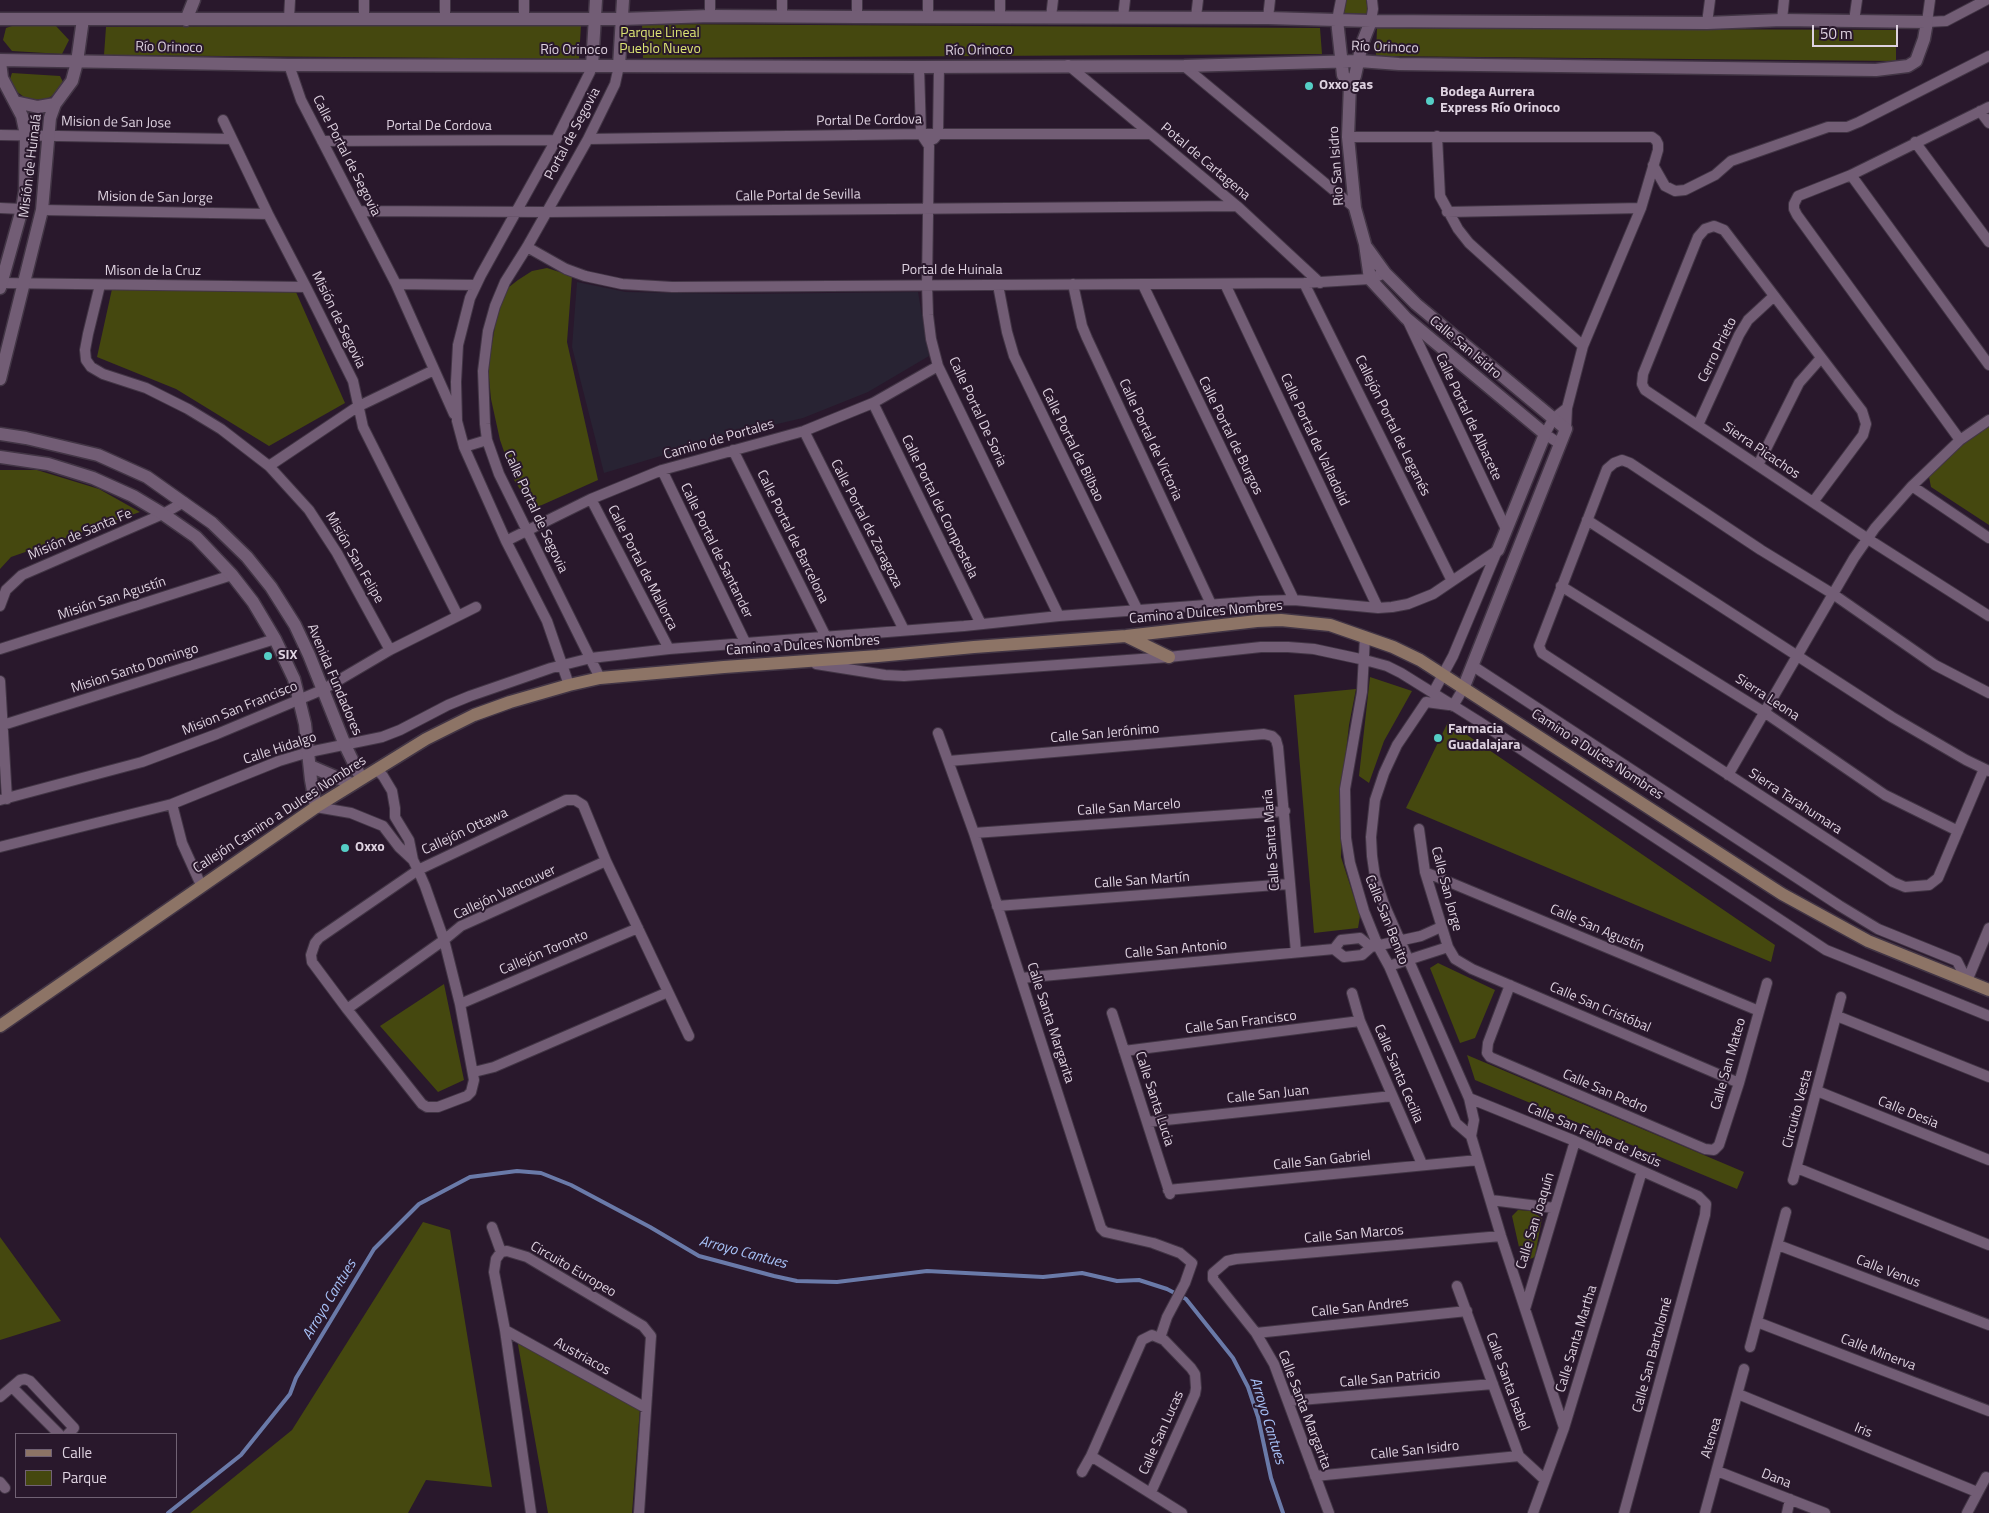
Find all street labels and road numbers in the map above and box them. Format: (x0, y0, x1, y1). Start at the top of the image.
street label: Río Orinoco (1351, 38, 1419, 58)
street label: Río Orinoco (135, 39, 203, 57)
street label: Río Orinoco (945, 42, 1013, 60)
street label: Río Orinoco (540, 43, 608, 59)
street label: Portal de Segovia (542, 85, 604, 183)
street label: Calle Portal de Segovia (308, 93, 384, 219)
street label: Portal De Cordova (816, 112, 922, 130)
street label: Misión de Huinalá (16, 113, 46, 219)
street label: Mision de San Jose (61, 114, 171, 132)
street label: Portal De Cordova (386, 119, 492, 135)
street label: Potal de Cartagena (1157, 120, 1253, 204)
street label: Rio San Isidro (1326, 126, 1348, 206)
street label: Calle Portal de Sevilla (735, 187, 861, 205)
street label: Mision de San Jorge (97, 189, 213, 207)
street label: Portal de Huinala (901, 263, 1003, 279)
street label: Mison de la Cruz (105, 264, 201, 280)
street label: Misión de Segovia (307, 269, 369, 371)
street label: Calle San Isidro (1426, 313, 1504, 383)
street label: Cerro Prieto (1695, 315, 1741, 385)
street label: Calle Portal de Albacete (1431, 351, 1505, 483)
street label: Callejón Portal de Leganés (1351, 353, 1433, 499)
street label: Calle Portal De Soria (944, 354, 1010, 470)
street label: Calle Portal de Valladolid (1276, 371, 1352, 509)
street label: Calle Portal de Burgos (1194, 374, 1266, 498)
street label: Calle Portal de Victoria (1114, 377, 1186, 503)
street label: Calle Portal de Bilbao (1037, 385, 1107, 505)
street label: Camino de Portales (662, 416, 776, 464)
street label: Sierra Picachos (1719, 419, 1803, 483)
street label: Calle Portal de Compostela (897, 432, 981, 582)
street label: Calle Portal de Segovia (499, 448, 571, 576)
street label: Calle Portal de Zaragoza (826, 457, 906, 591)
street label: Calle Portal de Barcelona (752, 468, 832, 606)
street label: Calle Portal de Santander (676, 481, 756, 621)
street label: Calle Portal de Mallorca (603, 503, 681, 633)
street label: Misión de Santa Fe (26, 506, 134, 564)
street label: Misión San Felipe (321, 509, 387, 607)
street label: Misión San Agustín (56, 574, 168, 624)
street label: Camino a Dulces Nombres (1129, 598, 1283, 628)
street label: Avenida Fundadores (303, 622, 365, 738)
street label: Camino a Dulces Nombres (726, 632, 880, 660)
street label: Mision Santo Domingo (69, 640, 201, 698)
street label: Sierra Leona (1732, 671, 1802, 725)
street label: Mision San Francisco (180, 678, 300, 740)
street label: Camino a Dulces Nombres (1528, 706, 1666, 804)
street label: Calle San Jerónimo (1050, 721, 1160, 747)
street label: Calle Hidalgo (241, 729, 319, 769)
street label: Callejón Camino a Dulces Nombres (190, 753, 370, 877)
street label: Sierra Tarahumara (1745, 766, 1845, 838)
street label: Calle Santa María (1260, 789, 1284, 891)
street label: Calle San Marcelo (1077, 796, 1181, 820)
street label: Callejón Ottawa (419, 805, 511, 859)
street label: Calle San Jorge (1427, 845, 1465, 933)
street label: Callejón Vancouver (451, 862, 559, 924)
street label: Calle San Martín (1094, 869, 1190, 893)
street label: Calle San Benito (1360, 873, 1412, 967)
street label: Calle San Agustín (1547, 901, 1647, 957)
street label: Callejón Toronto (497, 927, 591, 979)
street label: Calle San Antonio (1124, 937, 1228, 963)
street label: Calle Santa Margarita (1023, 961, 1077, 1085)
street label: Calle San Cristóbal (1547, 979, 1653, 1037)
street label: Calle San Francisco (1184, 1008, 1298, 1038)
street label: Calle San Mateo (1708, 1016, 1750, 1112)
street label: Calle Santa Cecilia (1370, 1022, 1426, 1126)
street label: Calle Santa Lucia (1131, 1050, 1177, 1148)
street label: Calle San Pedro (1560, 1066, 1650, 1118)
street label: Circuito Vesta (1779, 1068, 1817, 1150)
street label: Calle San Juan (1226, 1082, 1310, 1108)
street label: Calle Desia (1875, 1093, 1941, 1133)
street label: Calle San Felipe de Jesús (1525, 1100, 1663, 1172)
street label: Calle San Gabriel (1273, 1148, 1371, 1174)
street label: Calle San Joaquín (1513, 1171, 1559, 1271)
street label: Calle San Marcos (1304, 1222, 1404, 1248)
street label: Circuito Europeo (527, 1239, 619, 1301)
street label: Calle Venus (1853, 1252, 1923, 1292)
street label: Calle Santa Martha (1553, 1283, 1601, 1395)
street label: Calle San Andres (1310, 1295, 1410, 1321)
street label: Calle San Bartolomé (1630, 1296, 1676, 1414)
street label: Calle Santa Isabel (1481, 1331, 1533, 1433)
street label: Calle Minerva (1838, 1331, 1918, 1375)
street label: Austriacos (551, 1335, 613, 1379)
street label: Calle Santa Margarita (1274, 1348, 1334, 1472)
street label: Calle San Patricio (1339, 1366, 1441, 1392)
street label: Calle San Lucas (1136, 1388, 1188, 1478)
street label: Atenea (1698, 1416, 1726, 1460)
street label: Iris (1852, 1420, 1874, 1442)
street label: Calle San Isidro (1370, 1438, 1460, 1464)
street label: Dana (1759, 1466, 1793, 1492)

